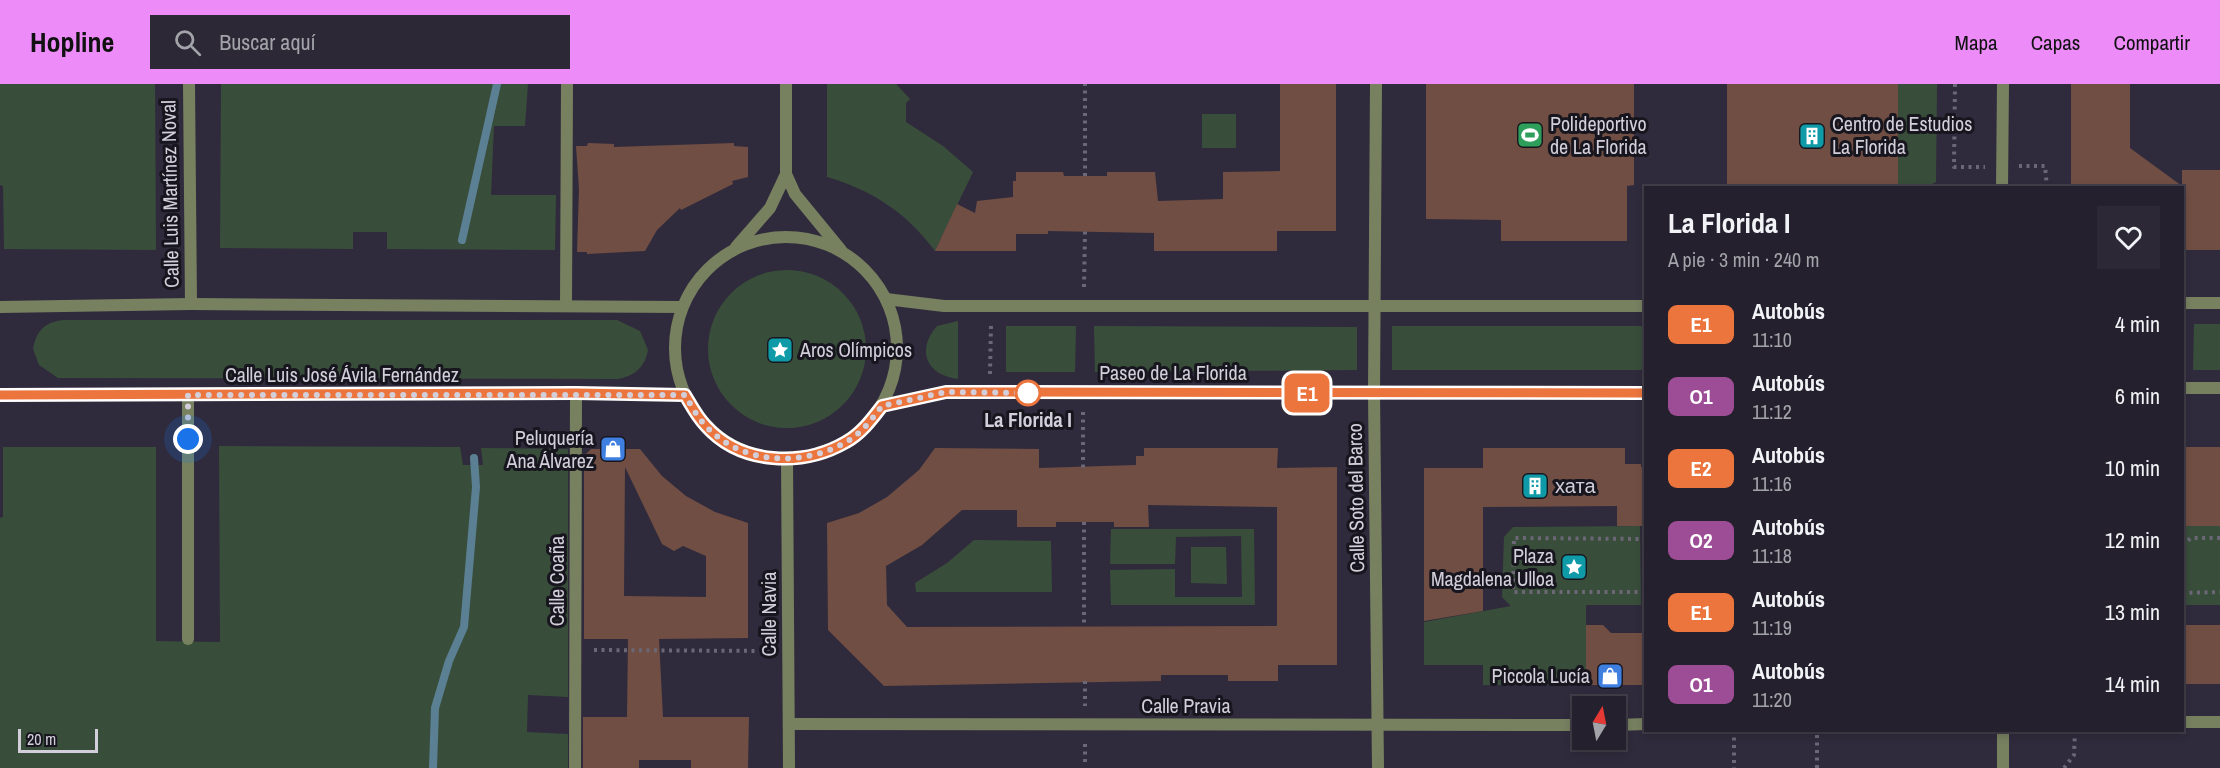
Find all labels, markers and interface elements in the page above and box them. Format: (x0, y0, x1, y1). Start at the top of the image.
search box (150, 15, 570, 69)
text: Hopline (30, 23, 114, 61)
icon: search (171, 26, 204, 59)
text: Buscar aquí (219, 27, 315, 57)
text: Mapa (1955, 28, 1998, 57)
text: Capas (2031, 28, 2080, 57)
text: Compartir (2113, 28, 2190, 57)
street label: Calle Luis Martínez Noval (154, 100, 185, 288)
place label: Polideportivo de La Florida (1550, 110, 1647, 160)
place label: Centro de Estudios La Florida (1832, 110, 1972, 160)
sports icon: Polideportivo de La Florida (1515, 120, 1545, 150)
building icon: Centro de Estudios La Florida (1797, 121, 1827, 151)
text: La Florida I (1668, 204, 1791, 242)
button: heart (2097, 206, 2160, 269)
text: A pie · 3 min · 240 m (1668, 246, 1819, 273)
text: Autobús (1752, 296, 1825, 326)
text: 4 min (2115, 309, 2160, 339)
text: E1 (1690, 310, 1712, 339)
text: 11:10 (1752, 326, 1792, 353)
place icon: Aros Olímpicos (765, 335, 795, 365)
place label: Aros Olímpicos (799, 336, 912, 363)
street label: Paseo de La Florida (1099, 359, 1247, 386)
street label: Calle Luis José Ávila Fernández (225, 361, 459, 388)
text: Autobús (1752, 368, 1825, 398)
line badge: E1 (1280, 374, 1334, 412)
text: E1 (1296, 379, 1318, 408)
marker: La Florida I (1015, 380, 1041, 406)
text: 6 min (2115, 381, 2160, 411)
text: O1 (1690, 382, 1712, 411)
text: 11:12 (1752, 398, 1792, 425)
place label: La Florida I (984, 406, 1072, 433)
street label: Calle Soto del Barco (1341, 423, 1370, 573)
your location (173, 424, 203, 454)
place label: Peluquería Ana Álvarez (505, 424, 594, 474)
shop icon: Peluquería Ana Álvarez (598, 434, 628, 464)
text: Autobús (1752, 440, 1825, 470)
text: 10 min (2105, 453, 2160, 483)
text: E2 (1690, 454, 1712, 483)
text: 11:16 (1752, 470, 1792, 497)
building icon: хата (1520, 471, 1550, 501)
place label: хата (1555, 472, 1596, 499)
text: Autobús (1752, 512, 1825, 542)
text: 12 min (2105, 525, 2160, 555)
text: O2 (1690, 526, 1712, 555)
street label: Calle Coaña (543, 536, 570, 626)
place label: Plaza Magdalena Ulloa (1431, 542, 1554, 592)
text: 11:18 (1752, 542, 1792, 569)
place icon: Plaza Magdalena Ulloa (1559, 552, 1589, 582)
street label: Calle Navia (755, 572, 782, 656)
text: Autobús (1752, 584, 1825, 614)
text: 13 min (2105, 597, 2160, 627)
text: E1 (1690, 598, 1712, 627)
text: 11:19 (1752, 614, 1792, 641)
text: Autobús (1752, 656, 1825, 686)
shop icon: Piccola Lucía (1595, 661, 1625, 691)
place label: Piccola Lucía (1492, 662, 1590, 689)
text: 14 min (2105, 669, 2160, 699)
text: O1 (1690, 670, 1712, 699)
text: 11:20 (1752, 686, 1792, 713)
street label: Calle Pravia (1141, 692, 1231, 719)
north arrow (1572, 696, 1626, 750)
map controls (1572, 696, 1626, 750)
scale bar (18, 726, 98, 754)
text: 20 m (27, 728, 56, 750)

